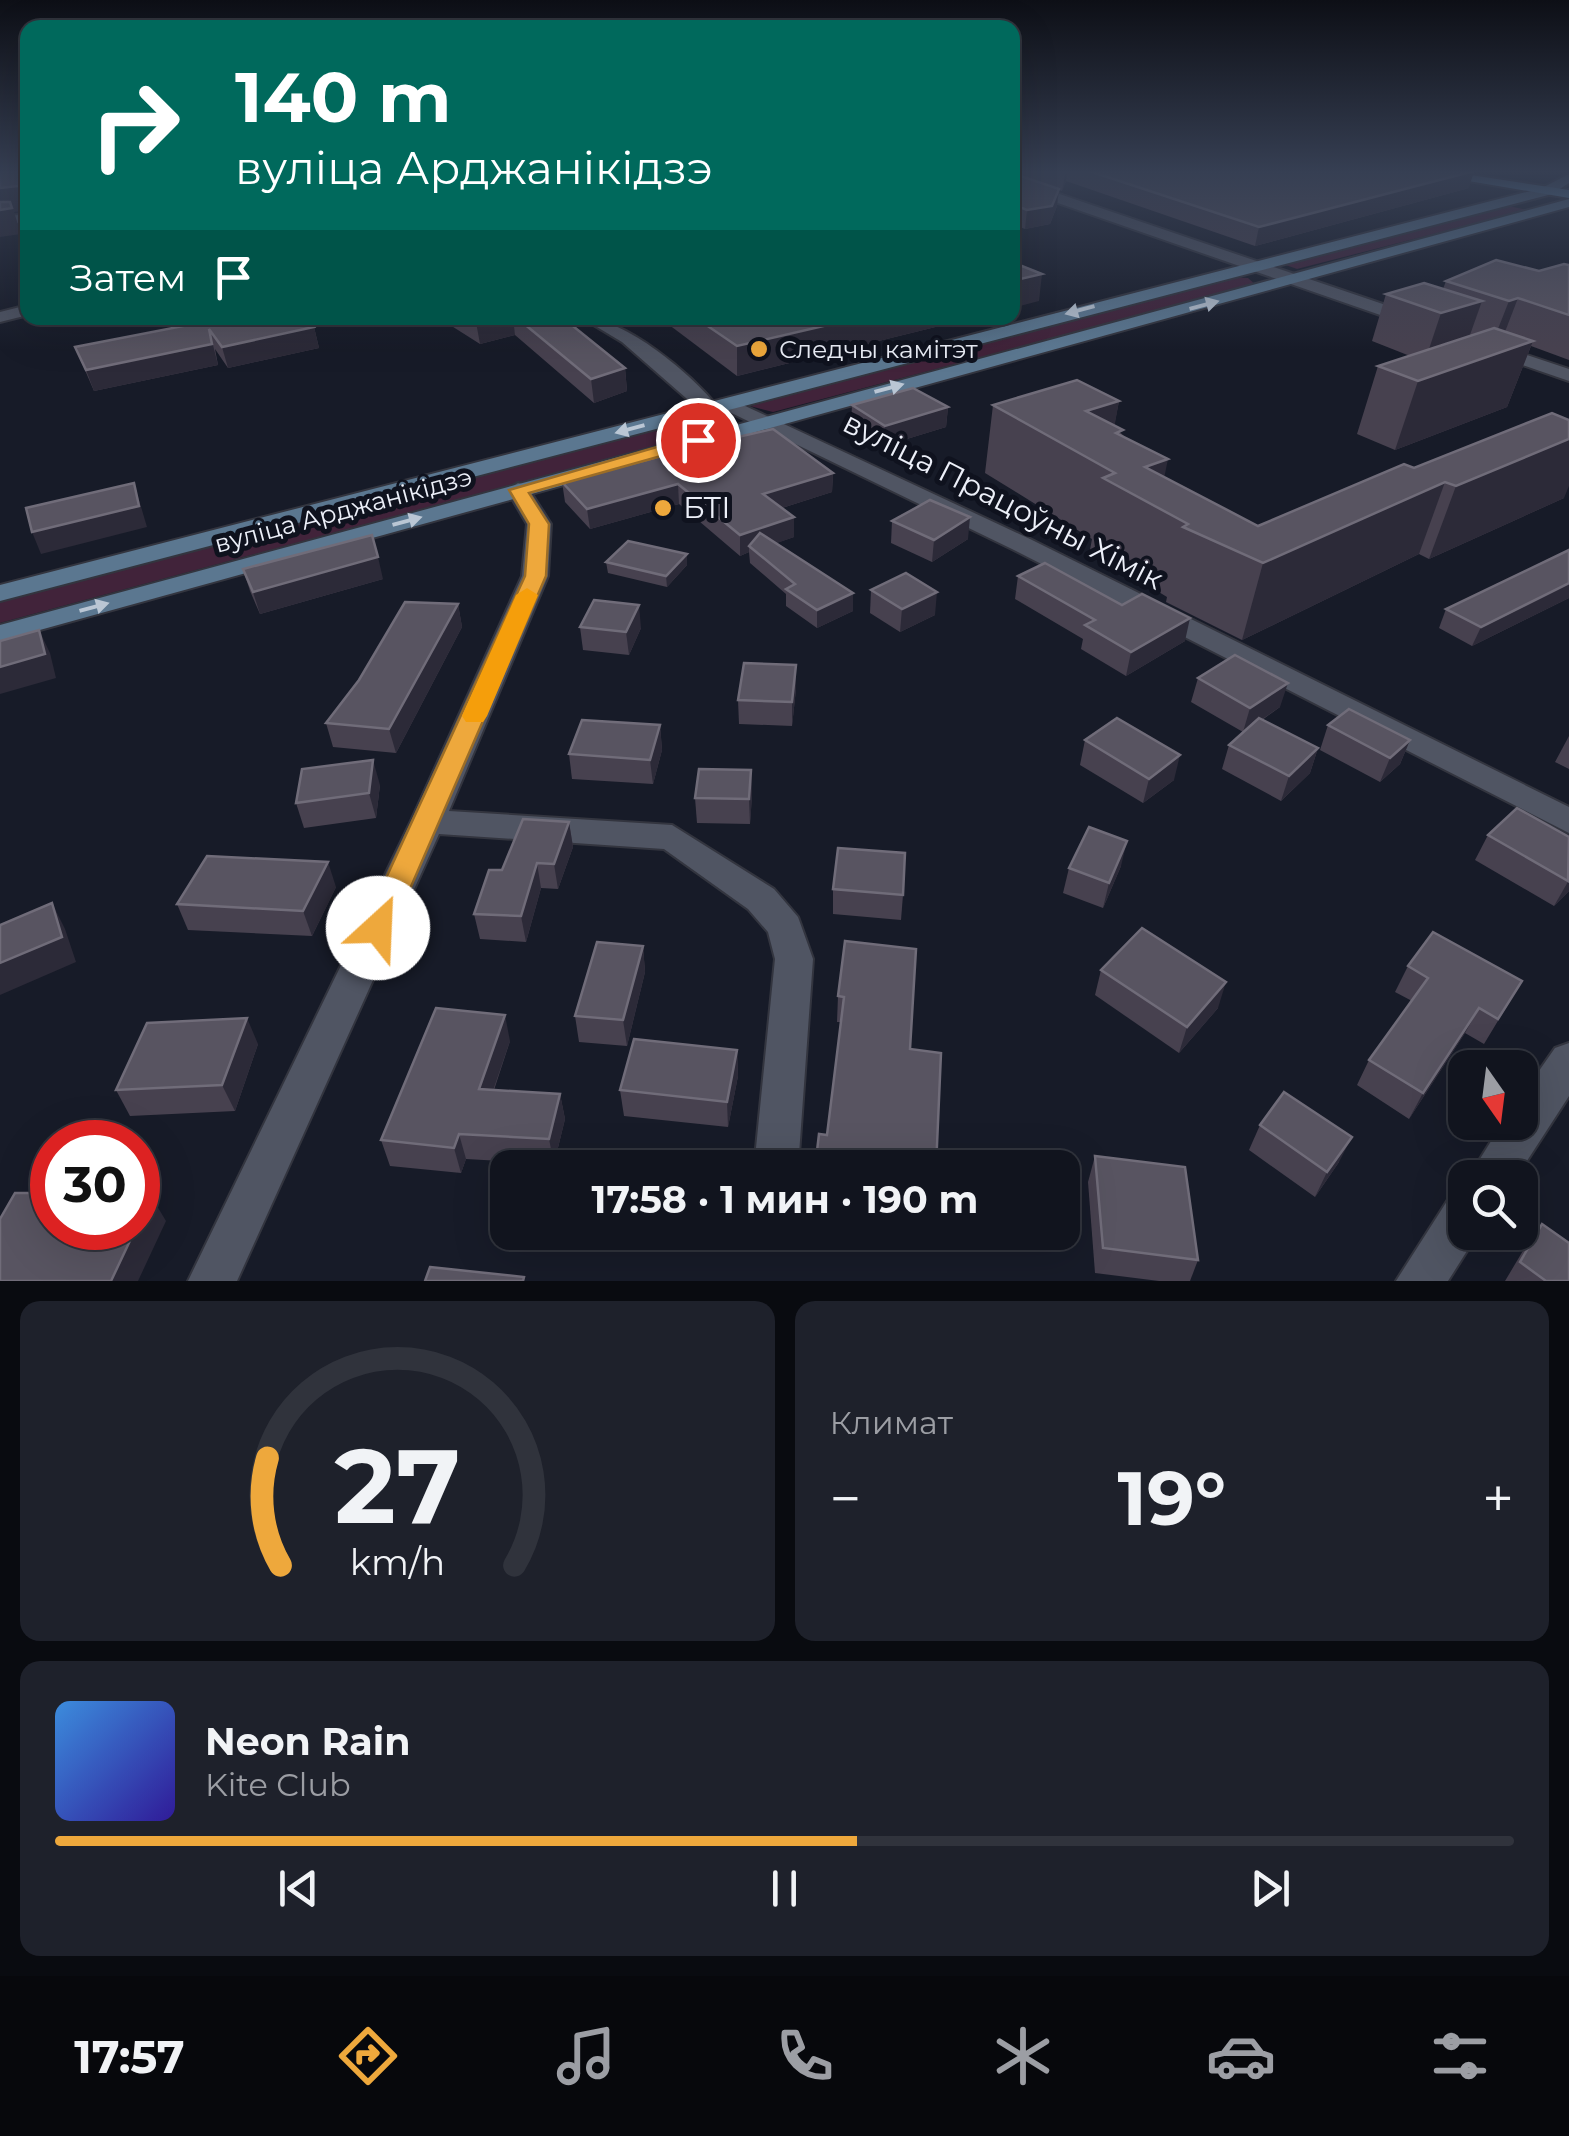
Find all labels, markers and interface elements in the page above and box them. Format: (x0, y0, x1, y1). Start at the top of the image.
text: 140 m (235, 54, 451, 140)
icon: right (70, 60, 200, 190)
text: вуліца Арджанікідзэ (235, 140, 713, 195)
icon: arrive (206, 250, 261, 305)
text: Затем (70, 254, 186, 301)
one-way arrow (1188, 296, 1219, 312)
one-way arrow (1064, 303, 1095, 319)
place label: Следчы камітэт (779, 334, 978, 364)
marker: Следчы камітэт (748, 338, 770, 360)
one-way arrow (874, 380, 905, 396)
pin (656, 398, 741, 483)
street label: вуліца Працоўны Хімік (837, 404, 1170, 598)
icon: arrive (671, 413, 726, 468)
one-way arrow (614, 421, 645, 437)
street label: вуліца Арджанікідзэ (211, 461, 475, 559)
place label: БТІ (683, 489, 730, 526)
marker: БТІ (652, 497, 674, 519)
one-way arrow (392, 512, 423, 528)
one-way arrow (79, 599, 110, 614)
position arrow (326, 876, 430, 980)
north arrow (1448, 1050, 1538, 1140)
map controls (1448, 1050, 1538, 1250)
speed limit sign: 30 (30, 1120, 160, 1250)
button: search (1448, 1160, 1538, 1250)
text: 17:58 · 1 мин · 190 m (592, 1176, 978, 1223)
text: Климат (830, 1403, 953, 1442)
text: 27 (334, 1422, 460, 1549)
text: 19° (1117, 1452, 1226, 1544)
text: − (830, 1465, 861, 1532)
text: + (1482, 1465, 1514, 1532)
text: km/h (350, 1540, 445, 1584)
text: Neon Rain (205, 1718, 410, 1765)
text: Kite Club (205, 1765, 351, 1804)
icon: previous (271, 1861, 326, 1916)
icon: pause (757, 1861, 812, 1916)
icon: next (1243, 1861, 1298, 1916)
icon: directions (333, 2021, 403, 2091)
icon: music (551, 2021, 621, 2091)
icon: phone (770, 2021, 840, 2091)
icon: climate (988, 2021, 1058, 2091)
icon: car (1206, 2021, 1276, 2091)
icon: filters (1425, 2021, 1495, 2091)
text: 17:57 (74, 2029, 185, 2084)

